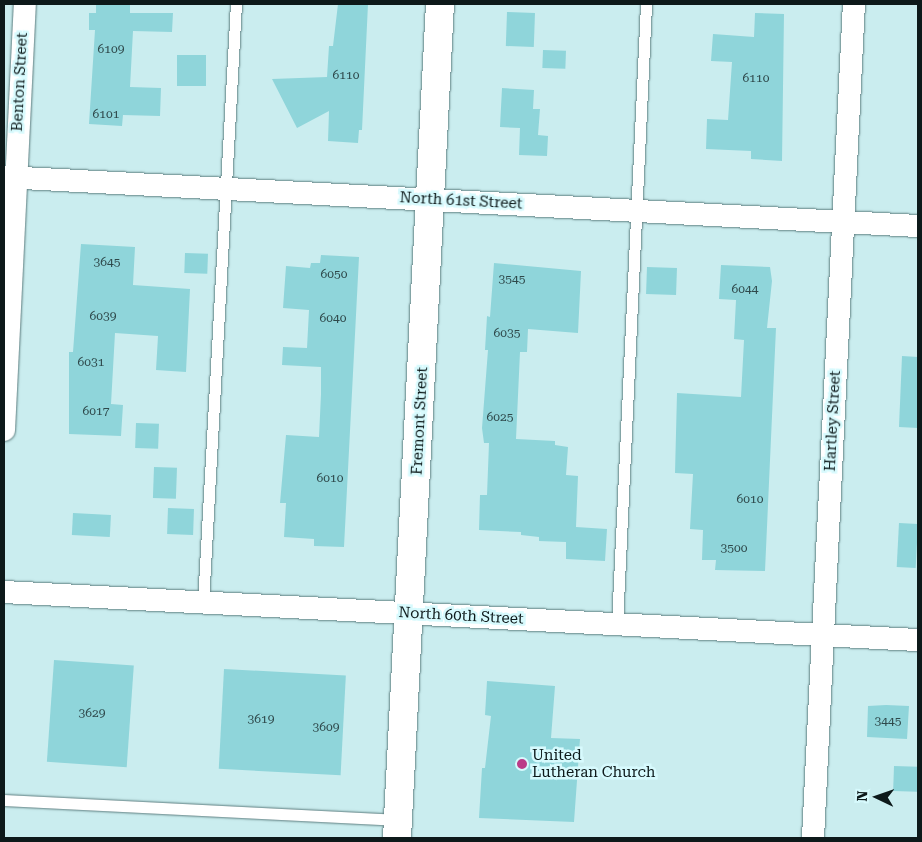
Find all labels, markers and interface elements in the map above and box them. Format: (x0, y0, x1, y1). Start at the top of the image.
street label: Benton Street (8, 32, 32, 132)
house number: 6109 (98, 43, 124, 57)
house number: 6110 (333, 69, 359, 83)
house number: 6110 (743, 72, 769, 86)
house number: 6101 (93, 108, 119, 122)
street label: North 61st Street (399, 189, 523, 213)
house number: 3645 (94, 256, 120, 270)
house number: 6050 (321, 268, 347, 282)
house number: 3545 (499, 273, 525, 287)
house number: 6044 (732, 283, 758, 297)
house number: 6039 (90, 310, 116, 324)
house number: 6040 (320, 312, 346, 326)
house number: 6035 (494, 327, 520, 341)
house number: 6031 (78, 356, 104, 370)
street label: Fremont Street (408, 367, 432, 475)
street label: Hartley Street (821, 370, 845, 472)
house number: 6017 (83, 405, 109, 419)
house number: 6025 (487, 411, 513, 425)
house number: 6010 (317, 472, 343, 486)
house number: 6010 (737, 493, 763, 507)
house number: 3500 (721, 542, 747, 556)
street label: North 60th Street (398, 604, 524, 628)
house number: 3629 (79, 707, 105, 721)
house number: 3619 (248, 713, 274, 727)
house number: 3445 (875, 715, 901, 729)
house number: 3609 (313, 721, 339, 735)
place label: United Lutheran Church (532, 746, 656, 781)
marker: United Lutheran Church (516, 758, 528, 770)
north arrow (852, 772, 902, 822)
text: N (854, 790, 870, 802)

